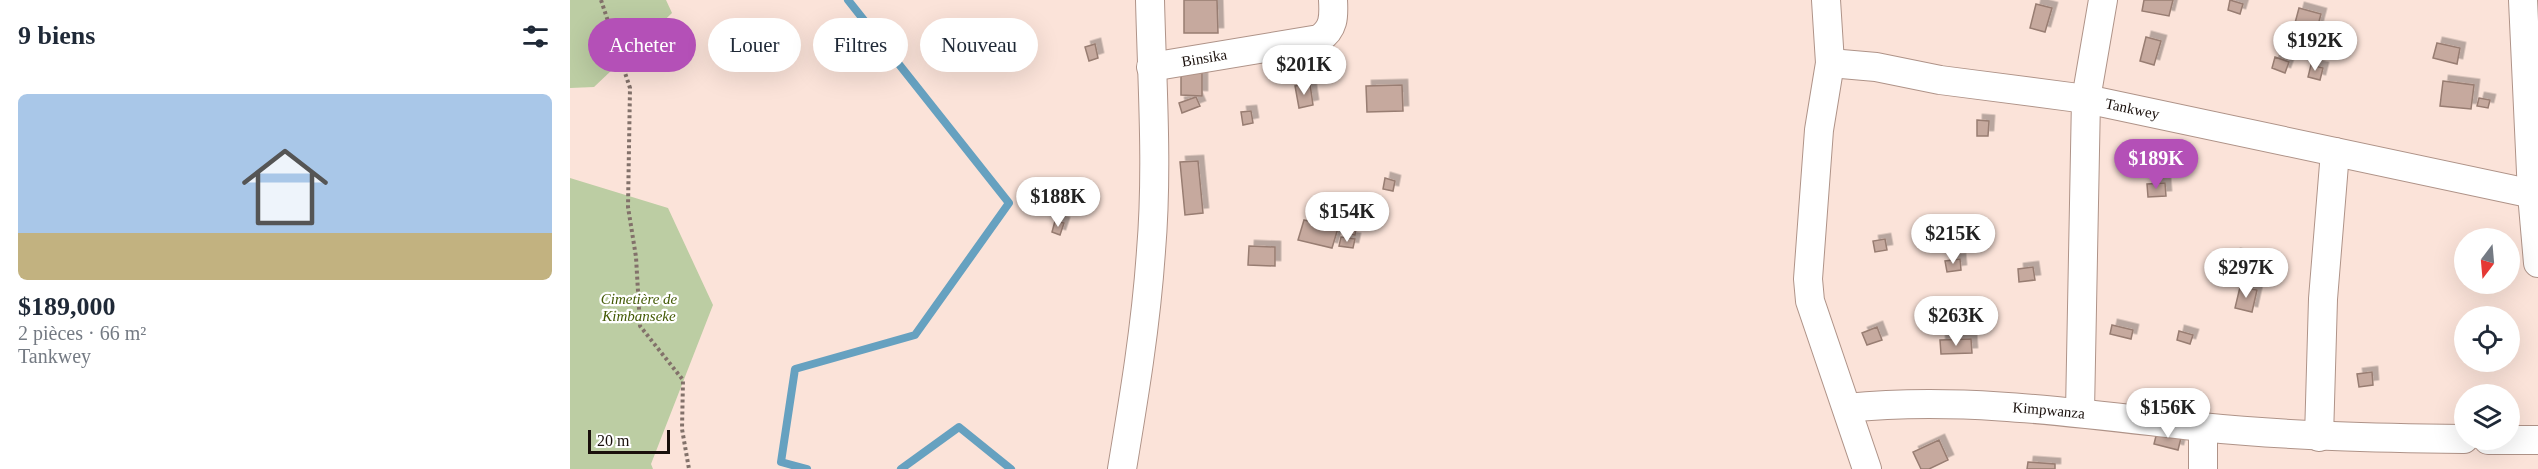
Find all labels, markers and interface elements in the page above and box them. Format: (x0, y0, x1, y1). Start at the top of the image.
chip: Acheter (588, 18, 696, 72)
chip: Louer (708, 18, 801, 72)
chip: Filtres (813, 18, 908, 72)
chip: Nouveau (920, 18, 1038, 72)
icon: filters (519, 20, 552, 53)
text: 9 biens (18, 21, 95, 50)
pin: $192K (2273, 21, 2357, 72)
text: $192K (2287, 29, 2343, 51)
pin: $201K (1262, 45, 1346, 96)
street label: Binsika (1180, 46, 1229, 70)
text: $201K (1276, 53, 1332, 75)
street label: Tankwey (2104, 95, 2161, 122)
icon: home (231, 133, 339, 241)
pin: $189K (2114, 139, 2198, 190)
text: $189K (2128, 147, 2184, 169)
pin: $188K (1016, 177, 1100, 228)
text: $188K (1030, 185, 1086, 207)
pin: $154K (1305, 192, 1389, 243)
text: $154K (1319, 200, 1375, 222)
pin: $215K (1911, 214, 1995, 265)
text: $215K (1925, 222, 1981, 244)
north arrow (2454, 228, 2520, 294)
map controls (2454, 228, 2520, 450)
pin: $297K (2204, 248, 2288, 299)
text: $297K (2218, 256, 2274, 278)
park label: Cimetière de Kimbanseke (601, 291, 678, 324)
text: $189,000 (18, 292, 116, 321)
pin: $263K (1914, 296, 1998, 347)
text: $263K (1928, 304, 1984, 326)
button: locate (2454, 306, 2520, 372)
text: 2 pièces · 66 m² (18, 322, 146, 344)
text: Tankwey (18, 345, 91, 367)
button: layers (2454, 384, 2520, 450)
pin: $156K (2126, 388, 2210, 439)
text: $156K (2140, 396, 2196, 418)
street label: Kimpwanza (2012, 399, 2086, 422)
scale bar (588, 427, 670, 454)
text: 20 m (597, 432, 629, 449)

